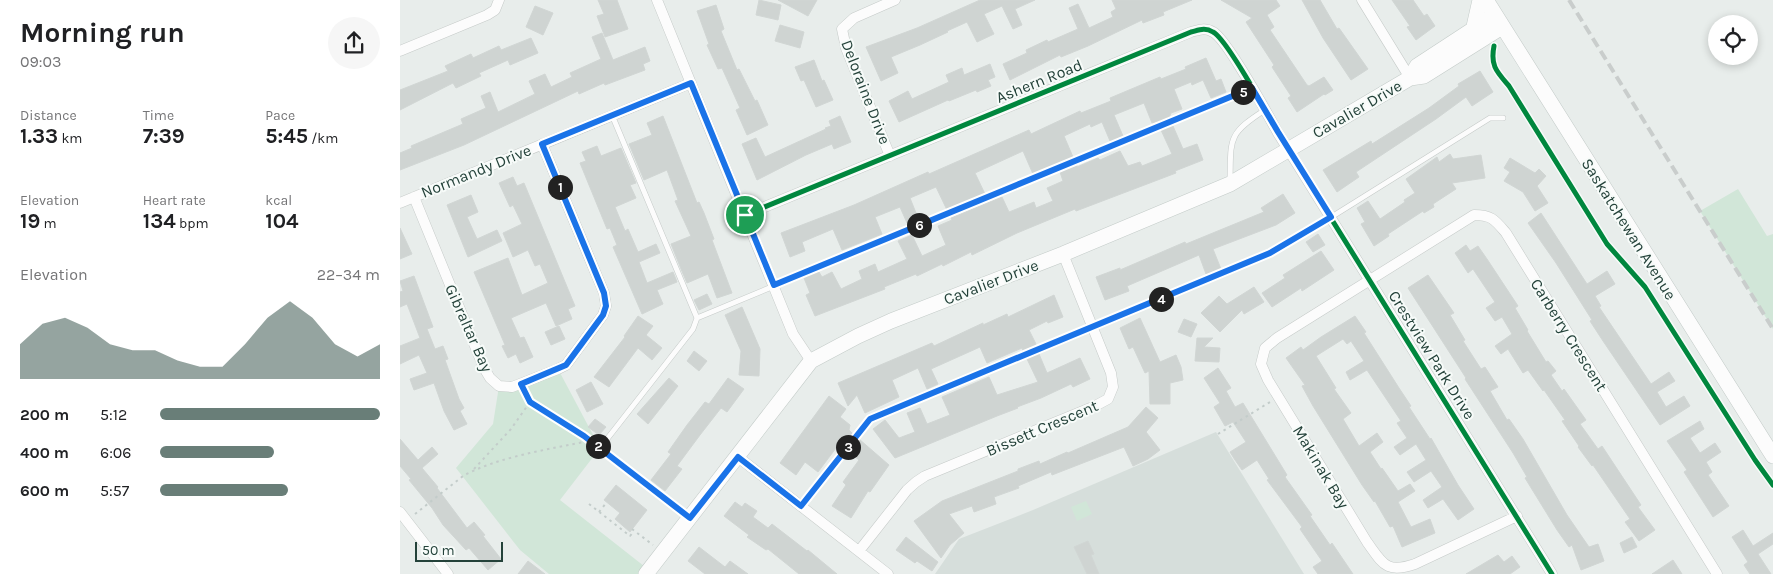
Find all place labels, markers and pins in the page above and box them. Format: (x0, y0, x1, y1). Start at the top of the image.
pin: 5 (1230, 80, 1256, 104)
pin: 1 (548, 174, 572, 200)
pin (724, 194, 766, 236)
pin: 6 (906, 212, 932, 238)
pin: 4 (1148, 286, 1174, 312)
pin: 2 (586, 434, 610, 458)
pin: 3 (836, 434, 860, 460)

